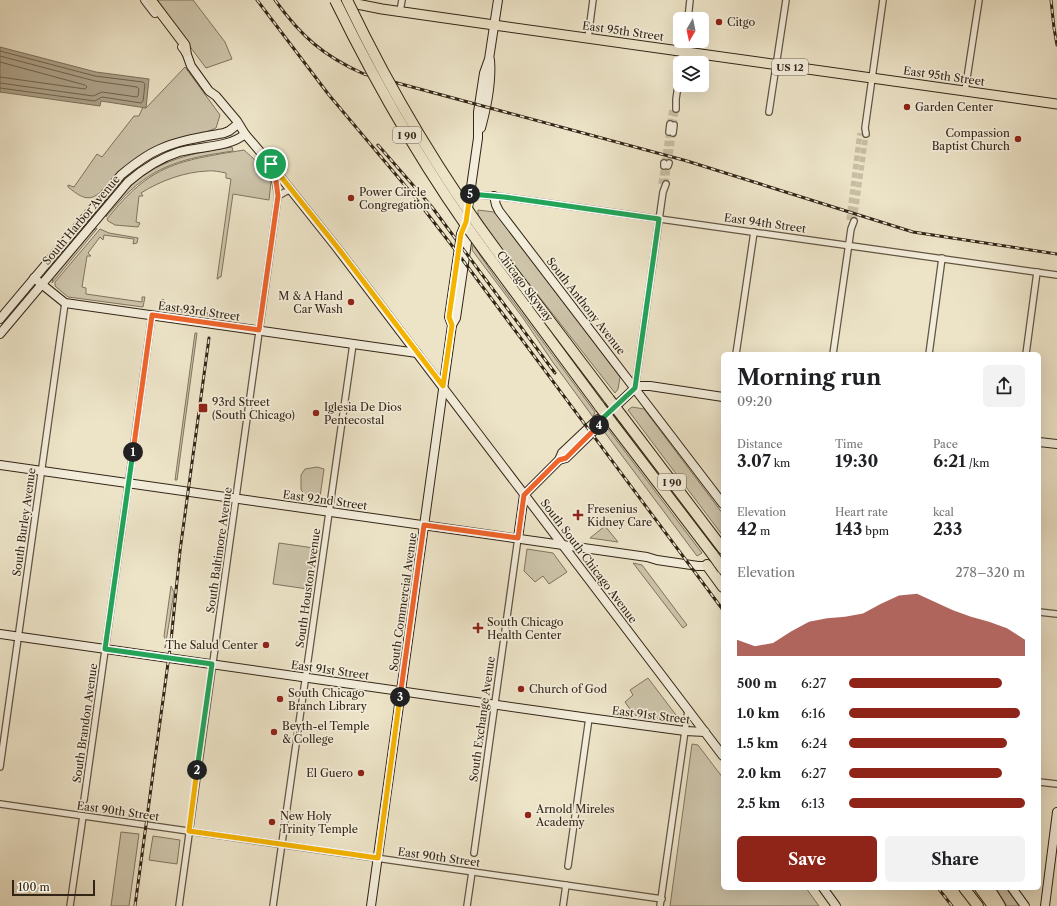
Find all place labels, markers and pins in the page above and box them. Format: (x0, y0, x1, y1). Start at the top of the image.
place label: Citgo (727, 15, 755, 29)
marker: Citgo (714, 17, 724, 27)
place label: Garden Center (915, 100, 993, 114)
marker: Garden Center (902, 102, 912, 112)
place label: Compassion Baptist Church (932, 126, 1010, 153)
marker: Compassion Baptist Church (1013, 134, 1023, 144)
pin (254, 147, 288, 181)
pin: 5 (460, 184, 480, 204)
place label: Power Circle Congregation (359, 185, 430, 212)
marker: Power Circle Congregation (346, 193, 356, 203)
place label: M & A Hand Car Wash (278, 289, 343, 316)
marker: M & A Hand Car Wash (346, 297, 356, 307)
place label: 93rd Street (South Chicago) (212, 395, 295, 422)
place label: Iglesia De Dios Pentecostal (324, 400, 402, 427)
marker: 93rd Street (South Chicago) (197, 402, 209, 414)
marker: Iglesia De Dios Pentecostal (311, 408, 321, 418)
pin: 4 (589, 415, 609, 435)
pin: 1 (123, 442, 143, 462)
place label: Fresenius Kidney Care (587, 502, 652, 529)
marker: Fresenius Kidney Care (572, 509, 584, 521)
place label: South Chicago Health Center (487, 615, 564, 642)
marker: South Chicago Health Center (472, 622, 484, 634)
place label: The Salud Center (166, 638, 258, 652)
marker: The Salud Center (261, 640, 271, 650)
place label: Church of God (529, 682, 607, 696)
marker: Church of God (516, 684, 526, 694)
place label: South Chicago Branch Library (288, 686, 368, 713)
pin: 3 (390, 687, 410, 707)
marker: South Chicago Branch Library (275, 694, 285, 704)
place label: Beyth-el Temple & College (282, 719, 369, 746)
marker: Beyth-el Temple & College (269, 727, 279, 737)
pin: 2 (187, 760, 207, 780)
place label: El Guero (306, 766, 353, 780)
marker: El Guero (356, 768, 366, 778)
place label: Arnold Mireles Academy (535, 802, 615, 829)
place label: New Holy Trinity Temple (280, 809, 358, 836)
marker: Arnold Mireles Academy (523, 810, 533, 820)
marker: New Holy Trinity Temple (267, 817, 277, 827)

